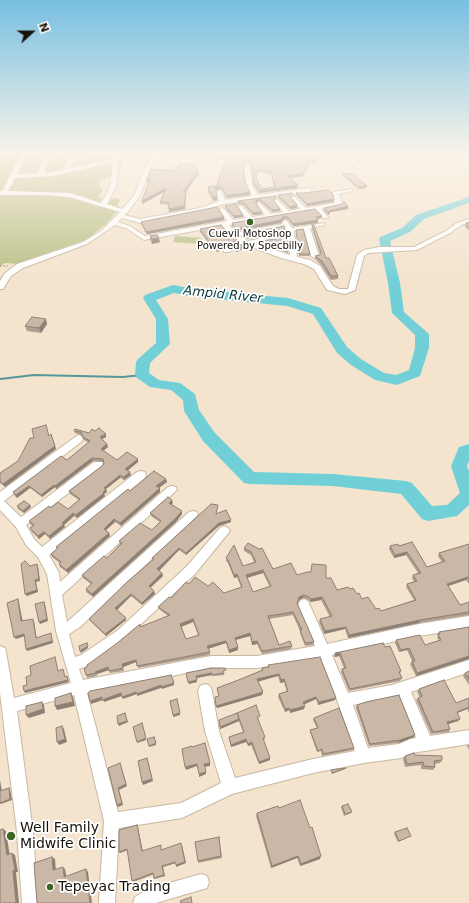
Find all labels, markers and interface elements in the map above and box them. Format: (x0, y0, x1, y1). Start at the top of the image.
north arrow (12, 12, 52, 52)
text: N (36, 21, 51, 34)
marker: Cuevil Motoshop Powered by Specbilly (245, 217, 255, 227)
place label: Cuevil Motoshop Powered by Specbilly (197, 228, 303, 252)
water label: Ampid River (183, 283, 263, 307)
place label: Well Family Midwife Clinic (20, 820, 116, 852)
marker: Well Family Midwife Clinic (5, 830, 17, 842)
place label: Tepeyac Trading (58, 879, 171, 895)
marker: Tepeyac Trading (45, 882, 55, 892)

